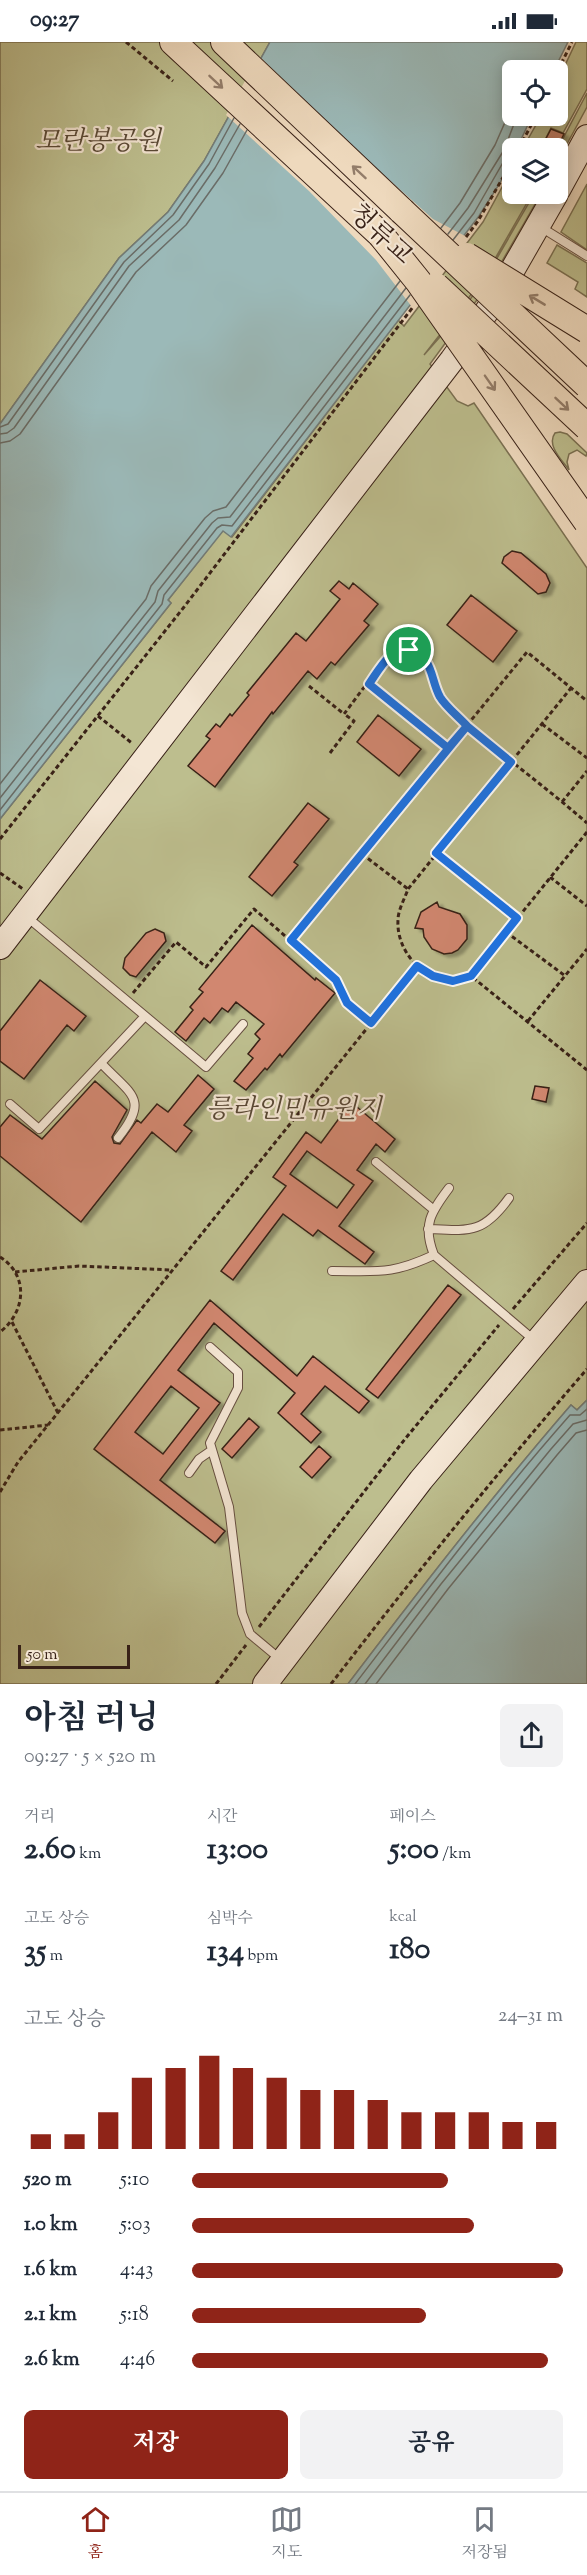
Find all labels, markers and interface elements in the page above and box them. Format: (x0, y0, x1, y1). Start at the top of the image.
text: 09:27 (30, 5, 79, 37)
map controls (502, 60, 568, 204)
button: locate (502, 60, 568, 126)
one-way arrow (209, 75, 224, 89)
park label: 모란봉공원 (35, 124, 163, 161)
button: layers (502, 138, 568, 204)
one-way arrow (352, 165, 367, 179)
street label: 청류교 (340, 196, 420, 274)
one-way arrow (529, 294, 546, 306)
one-way arrow (484, 375, 496, 391)
one-way arrow (554, 397, 569, 411)
pin (383, 624, 434, 675)
icon: arrive (392, 633, 425, 666)
park label: 릉라인민유원지 (206, 1092, 384, 1129)
scale bar (18, 1642, 130, 1670)
text: 50 m (27, 1644, 58, 1667)
text: 아침 러닝 (24, 1696, 159, 1744)
button: share (500, 1704, 563, 1767)
text: 09:27 · 5 × 520 m (24, 1743, 156, 1772)
text: 거리 (24, 1806, 55, 1829)
text: 시간 (207, 1806, 238, 1829)
text: 페이스 (389, 1806, 436, 1829)
text: 2.60 (24, 1829, 76, 1872)
text: 13:00 (207, 1829, 268, 1872)
text: 5:00 (389, 1829, 439, 1872)
text: km (76, 1843, 101, 1866)
text: /km (439, 1843, 471, 1866)
text: kcal (389, 1906, 417, 1929)
text: 고도 상승 (24, 1908, 89, 1931)
text: 심박수 (207, 1908, 253, 1931)
text: 180 (389, 1929, 430, 1972)
text: 35 (24, 1931, 46, 1974)
text: 134 (207, 1931, 244, 1974)
text: m (46, 1945, 63, 1968)
text: bpm (244, 1945, 278, 1968)
text: 24–31 m (498, 2002, 563, 2031)
text: 고도 상승 (24, 2006, 106, 2035)
text: 520 m (24, 2166, 72, 2195)
text: 5:10 (120, 2166, 149, 2195)
text: 1.0 km (24, 2211, 78, 2240)
text: 5:03 (120, 2211, 151, 2240)
text: 1.6 km (24, 2256, 77, 2285)
text: 4:43 (120, 2256, 153, 2285)
text: 2.1 km (24, 2301, 77, 2330)
text: 5:18 (120, 2301, 149, 2330)
text: 2.6 km (24, 2346, 80, 2375)
text: 4:46 (120, 2346, 155, 2375)
button: 저장 (24, 2410, 288, 2479)
button: 공유 (300, 2410, 563, 2479)
tab: 홈 (79, 2503, 112, 2565)
tab: 지도 (270, 2503, 303, 2565)
tab: 저장됨 (462, 2503, 508, 2565)

